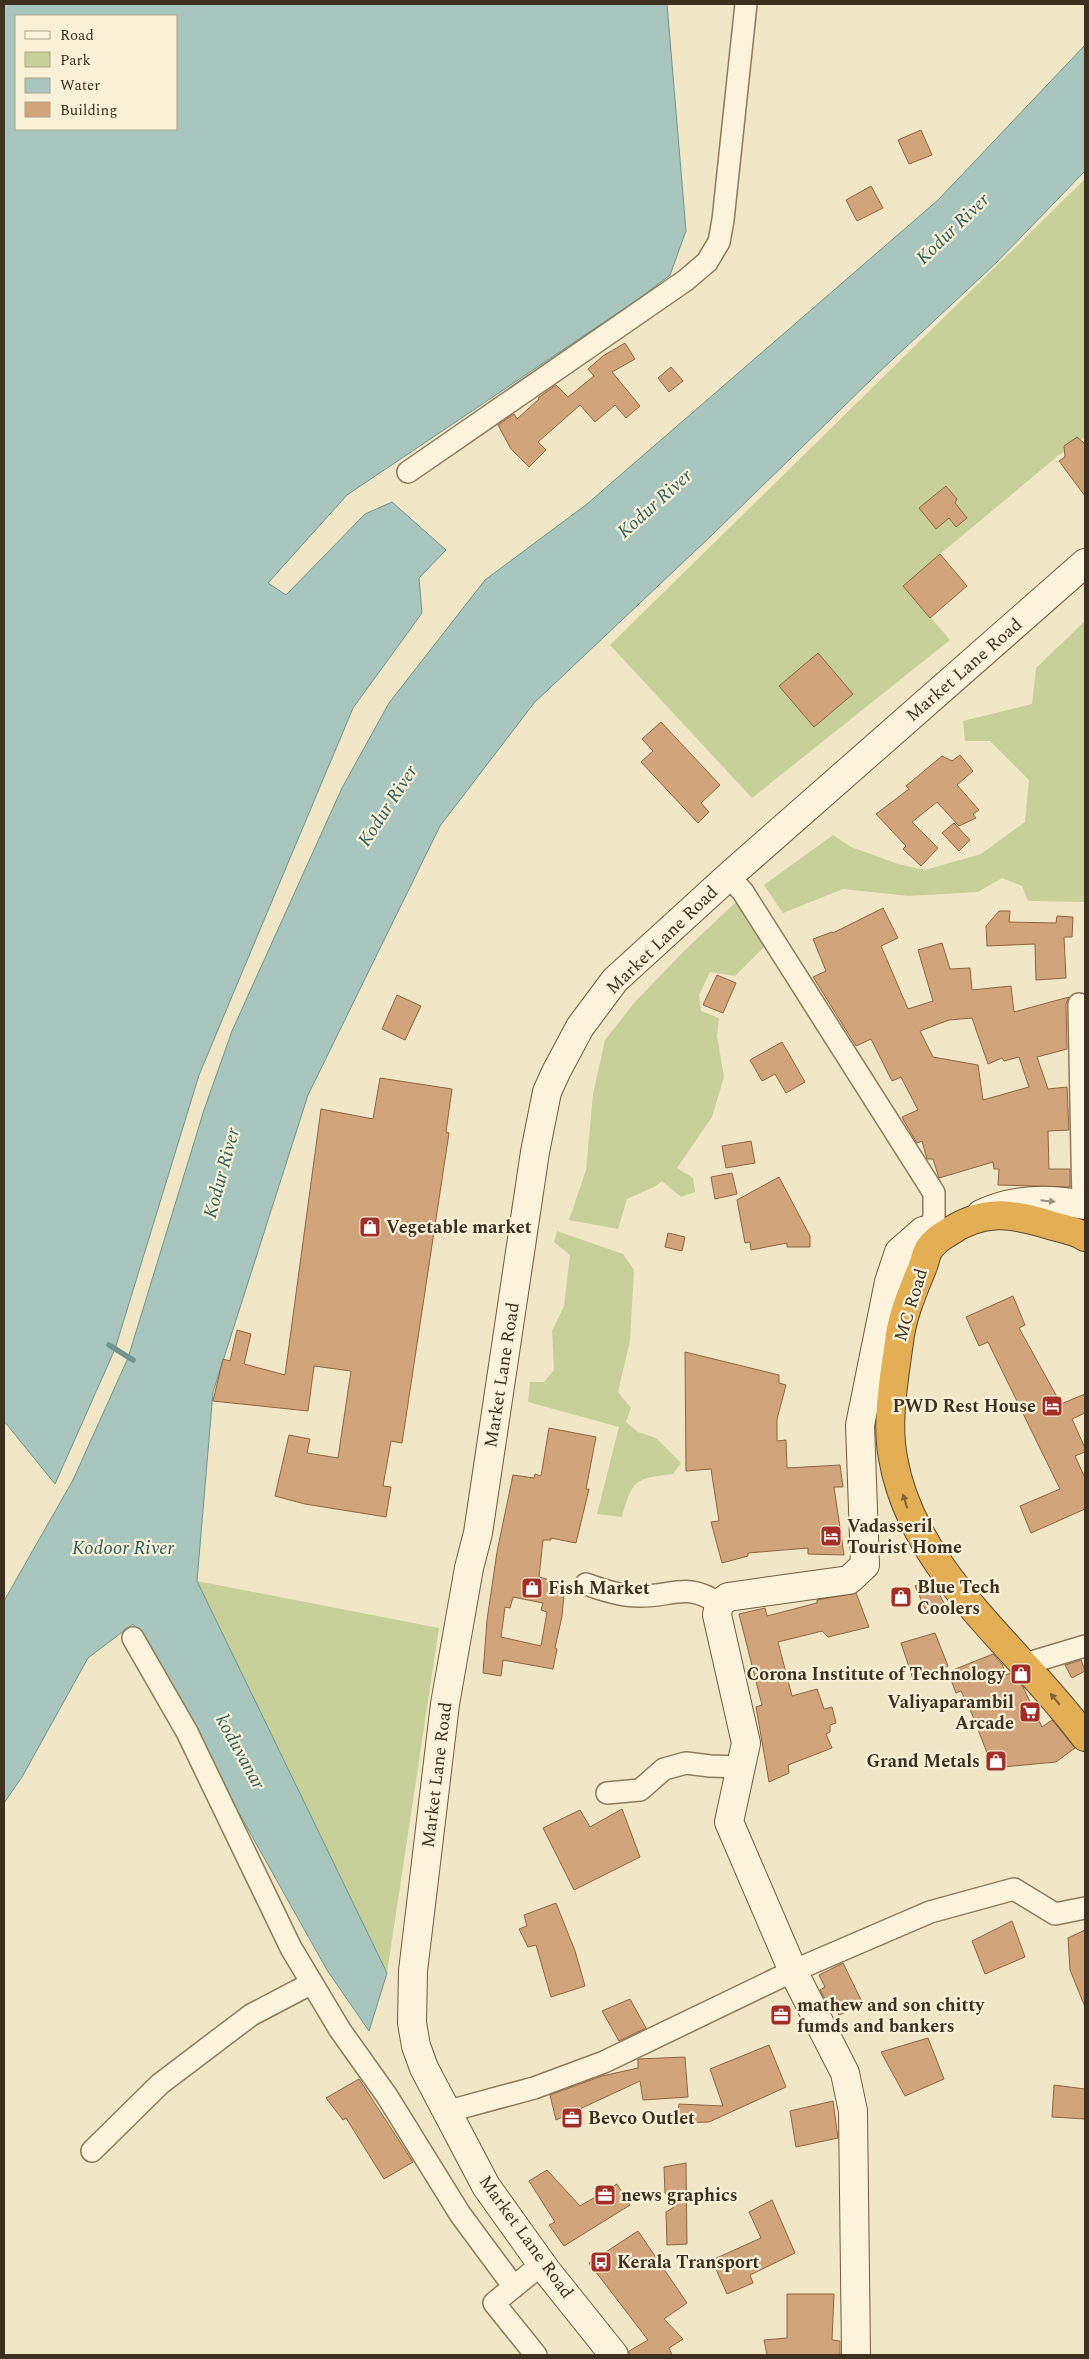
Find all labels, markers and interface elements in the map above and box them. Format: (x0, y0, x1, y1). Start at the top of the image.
legend (15, 15, 178, 130)
text: Road (60, 24, 94, 47)
text: Park (60, 49, 91, 72)
text: Water (60, 74, 100, 97)
text: Building (60, 99, 117, 122)
water label: Kodur River (910, 186, 997, 272)
water label: Kodur River (611, 462, 699, 546)
street label: Market Lane Road (900, 612, 1028, 728)
water label: Kodur River (351, 759, 426, 853)
street label: Market Lane Road (600, 879, 724, 1001)
water label: Kodur River (196, 1124, 248, 1222)
one-way arrow (1041, 1197, 1057, 1205)
place label: Vegetable market (386, 1214, 532, 1241)
shop icon: Vegetable market (358, 1215, 382, 1239)
street label: MC Road (887, 1265, 935, 1345)
street label: Market Lane Road (477, 1300, 527, 1450)
place label: PWD Rest House (893, 1393, 1036, 1420)
hotel icon: PWD Rest House (1040, 1394, 1064, 1418)
one-way arrow (900, 1493, 908, 1508)
place label: Vadasseril Tourist Home (847, 1513, 962, 1561)
hotel icon: Vadasseril Tourist Home (819, 1524, 843, 1548)
water label: Kodoor River (72, 1534, 174, 1563)
place label: Blue Tech Coolers (917, 1574, 1000, 1622)
place label: Fish Market (548, 1575, 650, 1602)
shop icon: Fish Market (520, 1576, 544, 1600)
shop icon: Blue Tech Coolers (889, 1585, 913, 1609)
place label: Corona Institute of Technology (746, 1661, 1006, 1688)
shop icon: Corona Institute of Technology (1009, 1662, 1033, 1686)
place label: Valiyaparambil Arcade (887, 1689, 1014, 1737)
one-way arrow (1050, 1692, 1061, 1705)
street label: Market Lane Road (415, 1700, 459, 1850)
supermarket icon: Valiyaparambil Arcade (1018, 1700, 1042, 1724)
water label: koduvanar (208, 1709, 273, 1795)
place label: Grand Metals (867, 1748, 980, 1775)
shop icon: Grand Metals (984, 1749, 1008, 1773)
place label: mathew and son chitty fumds and bankers (797, 1992, 985, 2040)
office icon: mathew and son chitty fumds and bankers (769, 2003, 793, 2027)
place label: Bevco Outlet (588, 2105, 695, 2132)
office icon: Bevco Outlet (560, 2106, 584, 2130)
street label: Market Lane Road (472, 2170, 580, 2304)
place label: news graphics (621, 2182, 738, 2209)
office icon: news graphics (593, 2183, 617, 2207)
place label: Kerala Transport (617, 2249, 760, 2276)
bus stop icon: Kerala Transport (589, 2250, 613, 2274)

